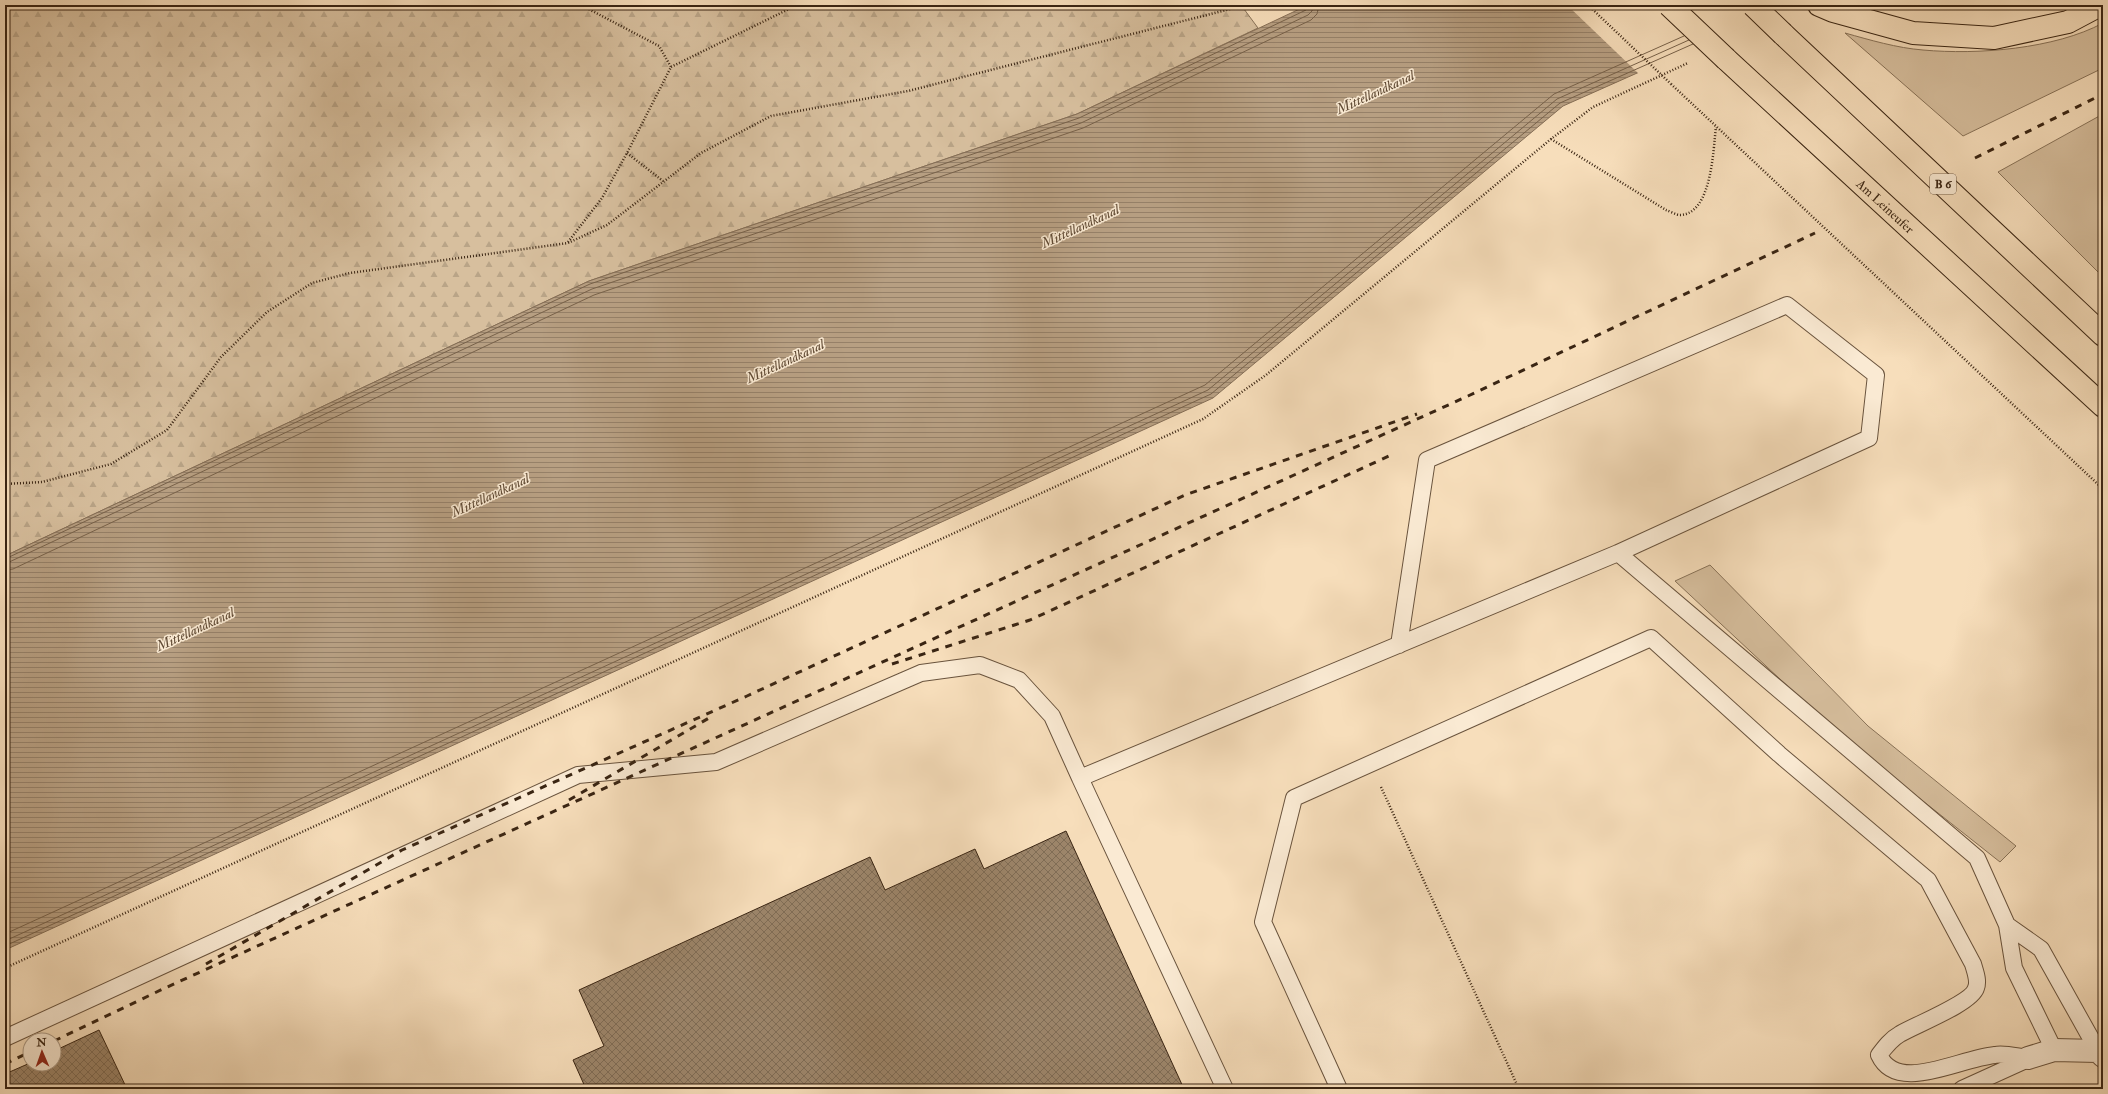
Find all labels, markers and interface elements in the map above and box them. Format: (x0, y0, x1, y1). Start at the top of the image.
water label: Mittellandkanal (1332, 66, 1419, 118)
road number: B 6 (1930, 174, 1956, 194)
street label: Am Leineufer (1852, 175, 1917, 237)
water label: Mittellandkanal (1037, 200, 1124, 252)
water label: Mittellandkanal (742, 335, 829, 387)
water label: Mittellandkanal (447, 469, 534, 521)
water label: Mittellandkanal (152, 603, 239, 655)
north arrow (22, 1032, 62, 1072)
text: N (36, 1036, 48, 1049)

